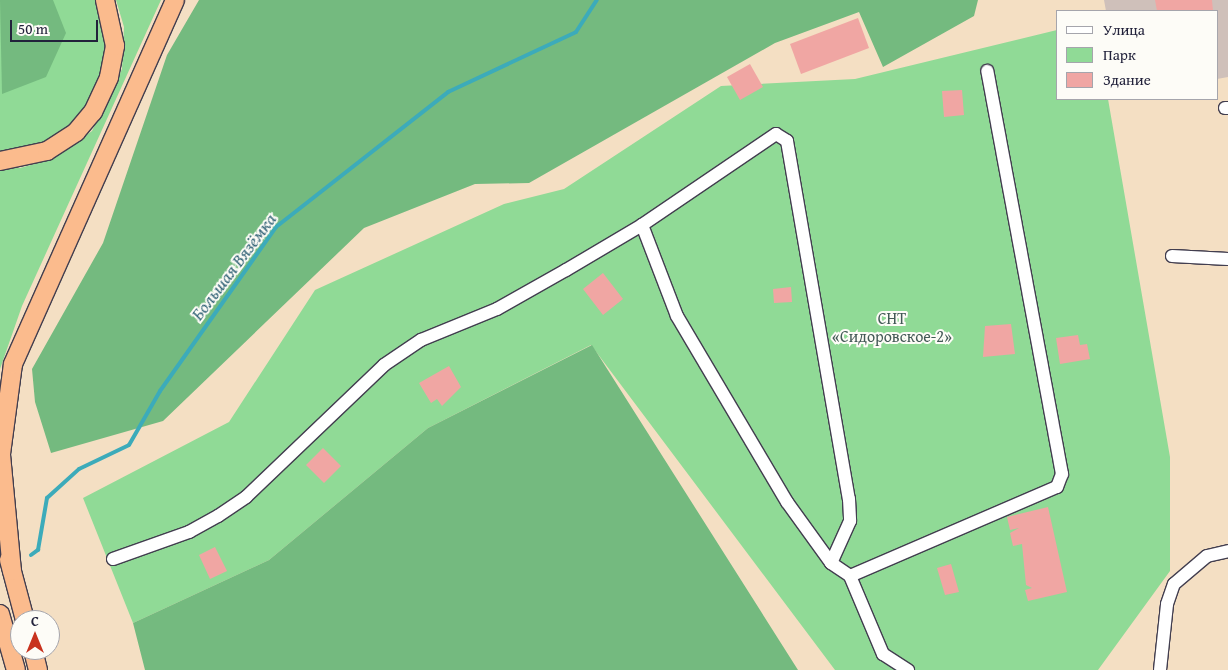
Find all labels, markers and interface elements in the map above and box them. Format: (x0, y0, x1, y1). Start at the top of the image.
scale bar (12, 10, 100, 42)
legend (1056, 10, 1218, 100)
text: 50 m (18, 18, 48, 39)
text: Улица (1103, 19, 1145, 40)
text: Парк (1103, 44, 1136, 65)
text: Здание (1103, 69, 1151, 90)
water label: Большая Вязёмка (187, 209, 281, 325)
park label: СНТ «Сидоровское-2» (832, 308, 952, 346)
north arrow (10, 610, 60, 660)
text: С (31, 611, 39, 631)

